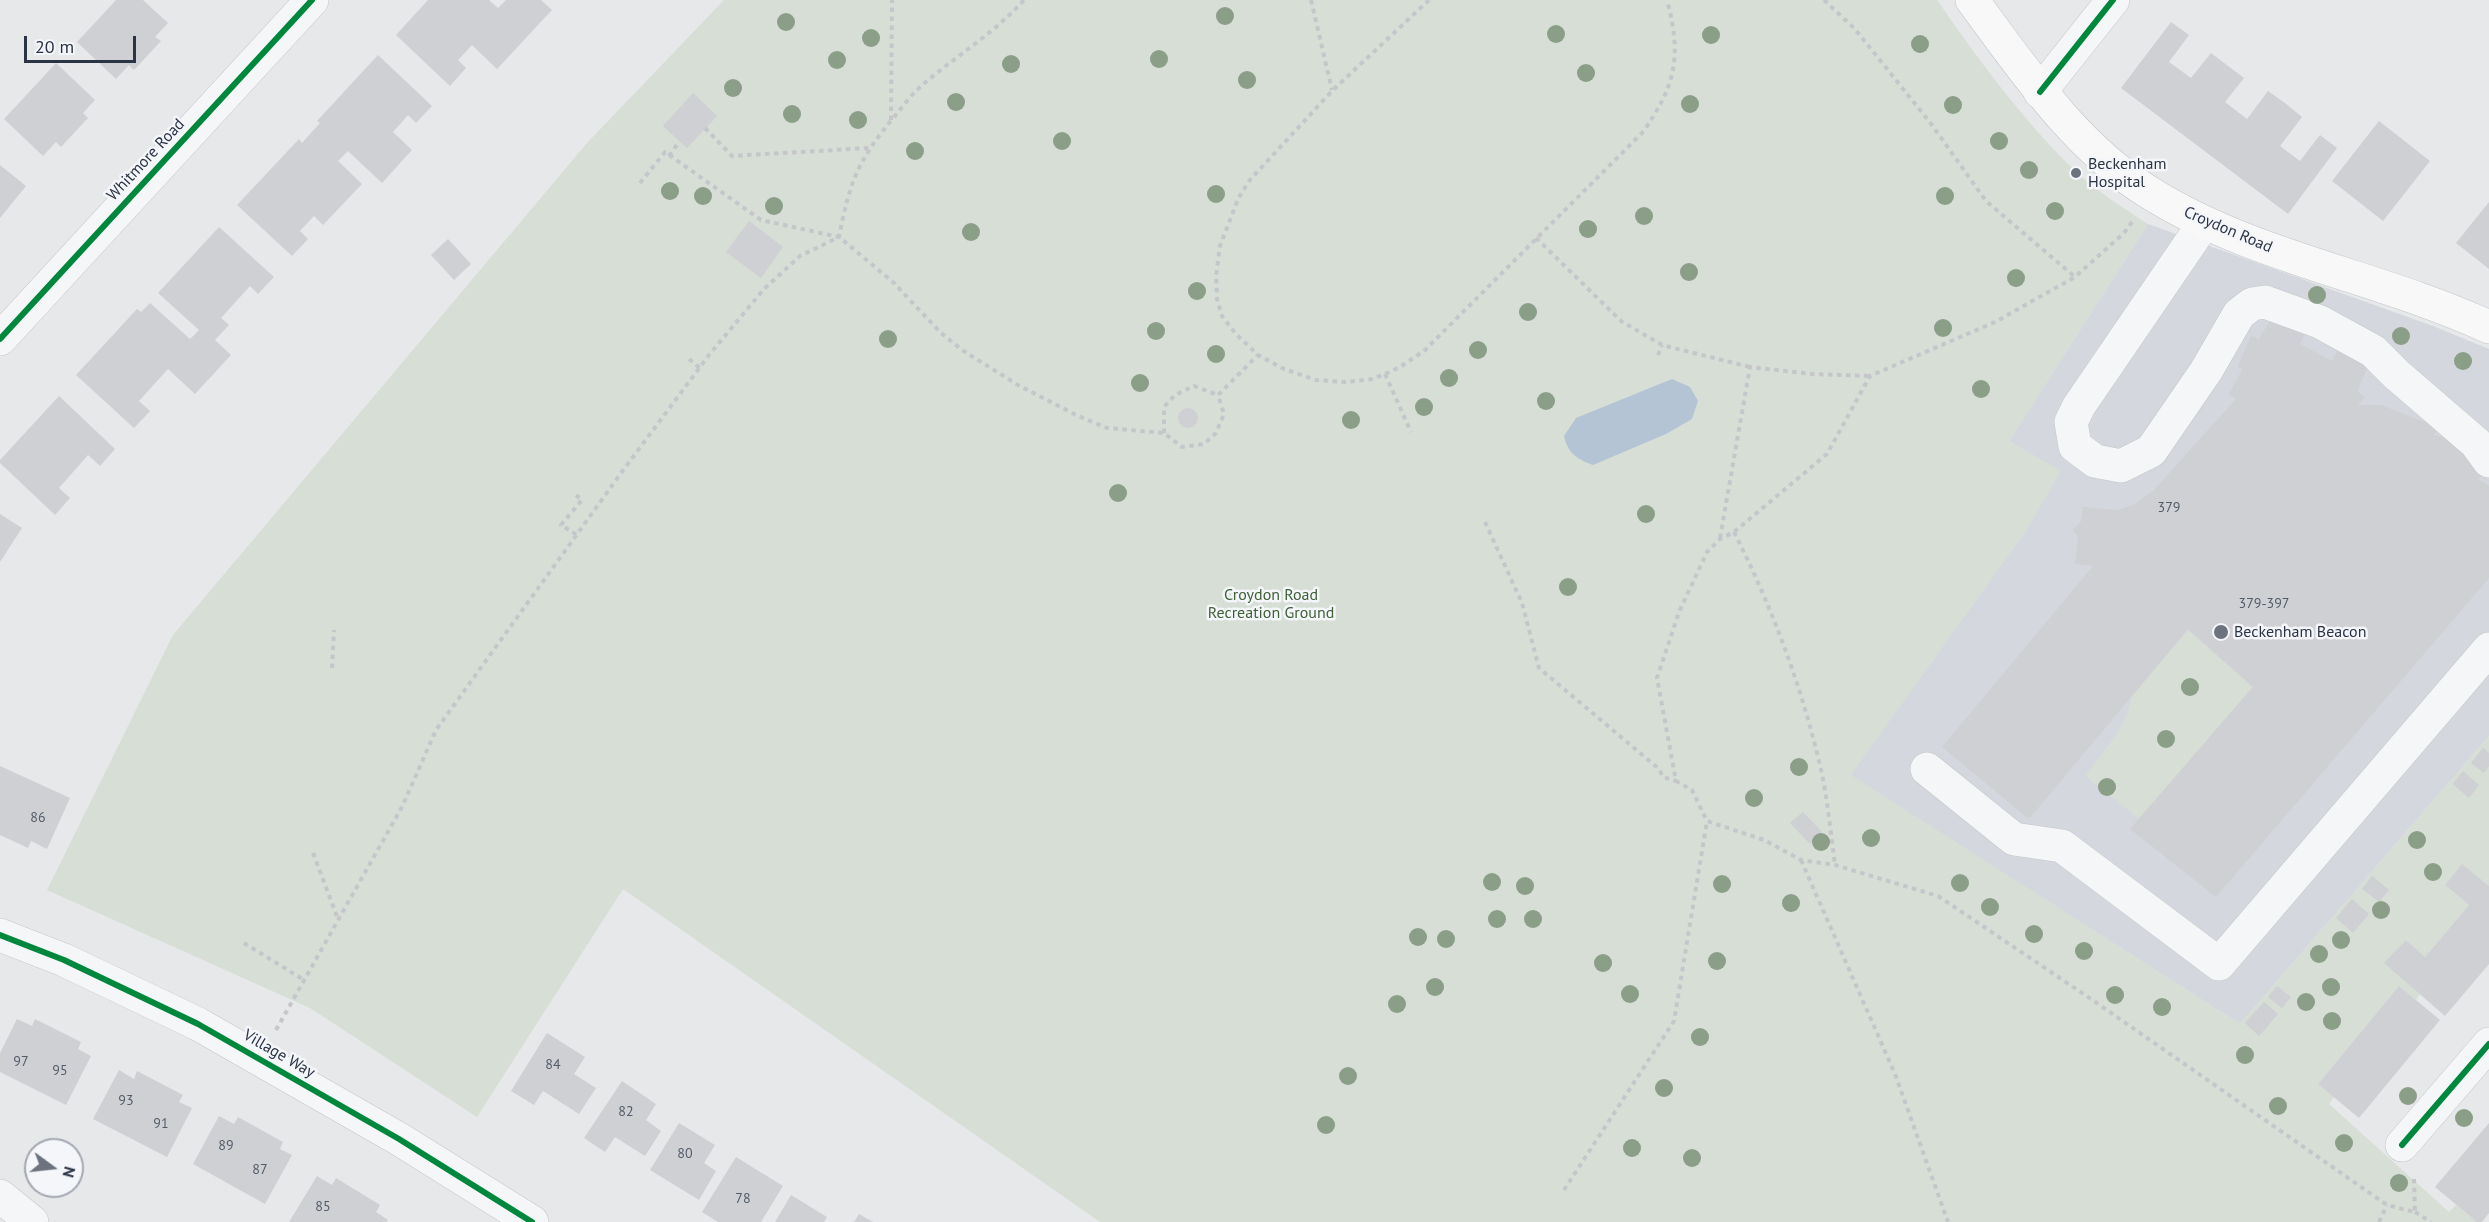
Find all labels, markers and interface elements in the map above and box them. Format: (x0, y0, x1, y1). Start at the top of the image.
scale bar (27, 24, 140, 62)
text: 20 m (35, 35, 74, 58)
street label: Whitmore Road (103, 115, 189, 205)
place label: Beckenham Hospital (2088, 154, 2167, 192)
marker: Beckenham Hospital (2069, 166, 2083, 180)
street label: Croydon Road (2181, 203, 2275, 257)
house number: 379 (2158, 500, 2180, 516)
park label: Croydon Road Recreation Ground (1208, 585, 1334, 623)
house number: 379-397 (2239, 596, 2289, 612)
place label: Beckenham Beacon (2234, 622, 2366, 642)
marker: Beckenham Beacon (2212, 623, 2230, 641)
house number: 86 (30, 810, 46, 826)
street label: Village Way (240, 1026, 318, 1082)
house number: 97 (13, 1054, 29, 1070)
house number: 84 (545, 1057, 561, 1073)
house number: 95 (52, 1063, 68, 1079)
house number: 93 (118, 1093, 134, 1109)
house number: 82 (618, 1104, 634, 1120)
house number: 91 (153, 1116, 169, 1132)
north arrow (24, 1138, 84, 1198)
house number: 89 (218, 1138, 234, 1154)
house number: 80 (677, 1146, 693, 1162)
house number: 87 (252, 1162, 268, 1178)
text: N (58, 1164, 80, 1180)
house number: 78 (735, 1191, 751, 1207)
house number: 85 (315, 1199, 331, 1215)

